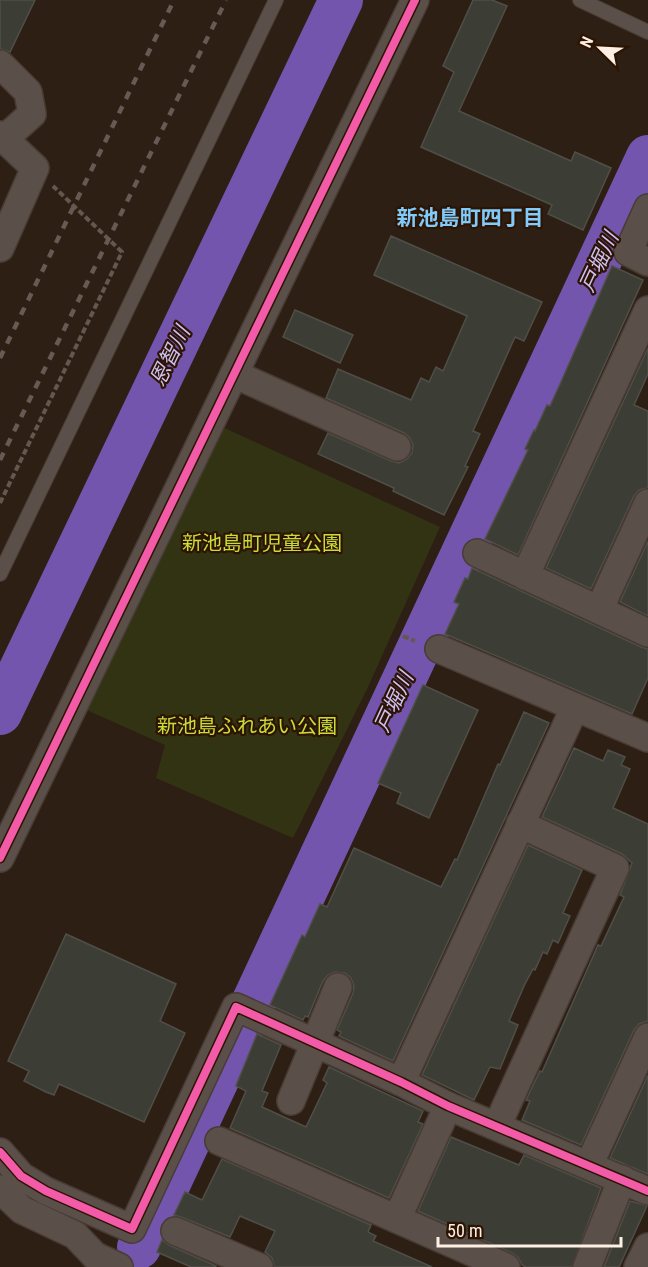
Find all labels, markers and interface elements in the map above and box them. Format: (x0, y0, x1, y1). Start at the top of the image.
north arrow (570, 18, 630, 78)
text: N (576, 34, 597, 50)
district label: 新池島町四丁目 (397, 206, 544, 230)
water label: 戸堀川 (575, 227, 624, 296)
water label: 恩智川 (145, 321, 195, 390)
park label: 新池島町児童公園 (182, 531, 342, 555)
water label: 戸堀川 (370, 667, 419, 736)
park label: 新池島ふれあい公園 (157, 714, 337, 738)
scale bar (438, 1210, 621, 1248)
text: 50 m (447, 1220, 482, 1241)

